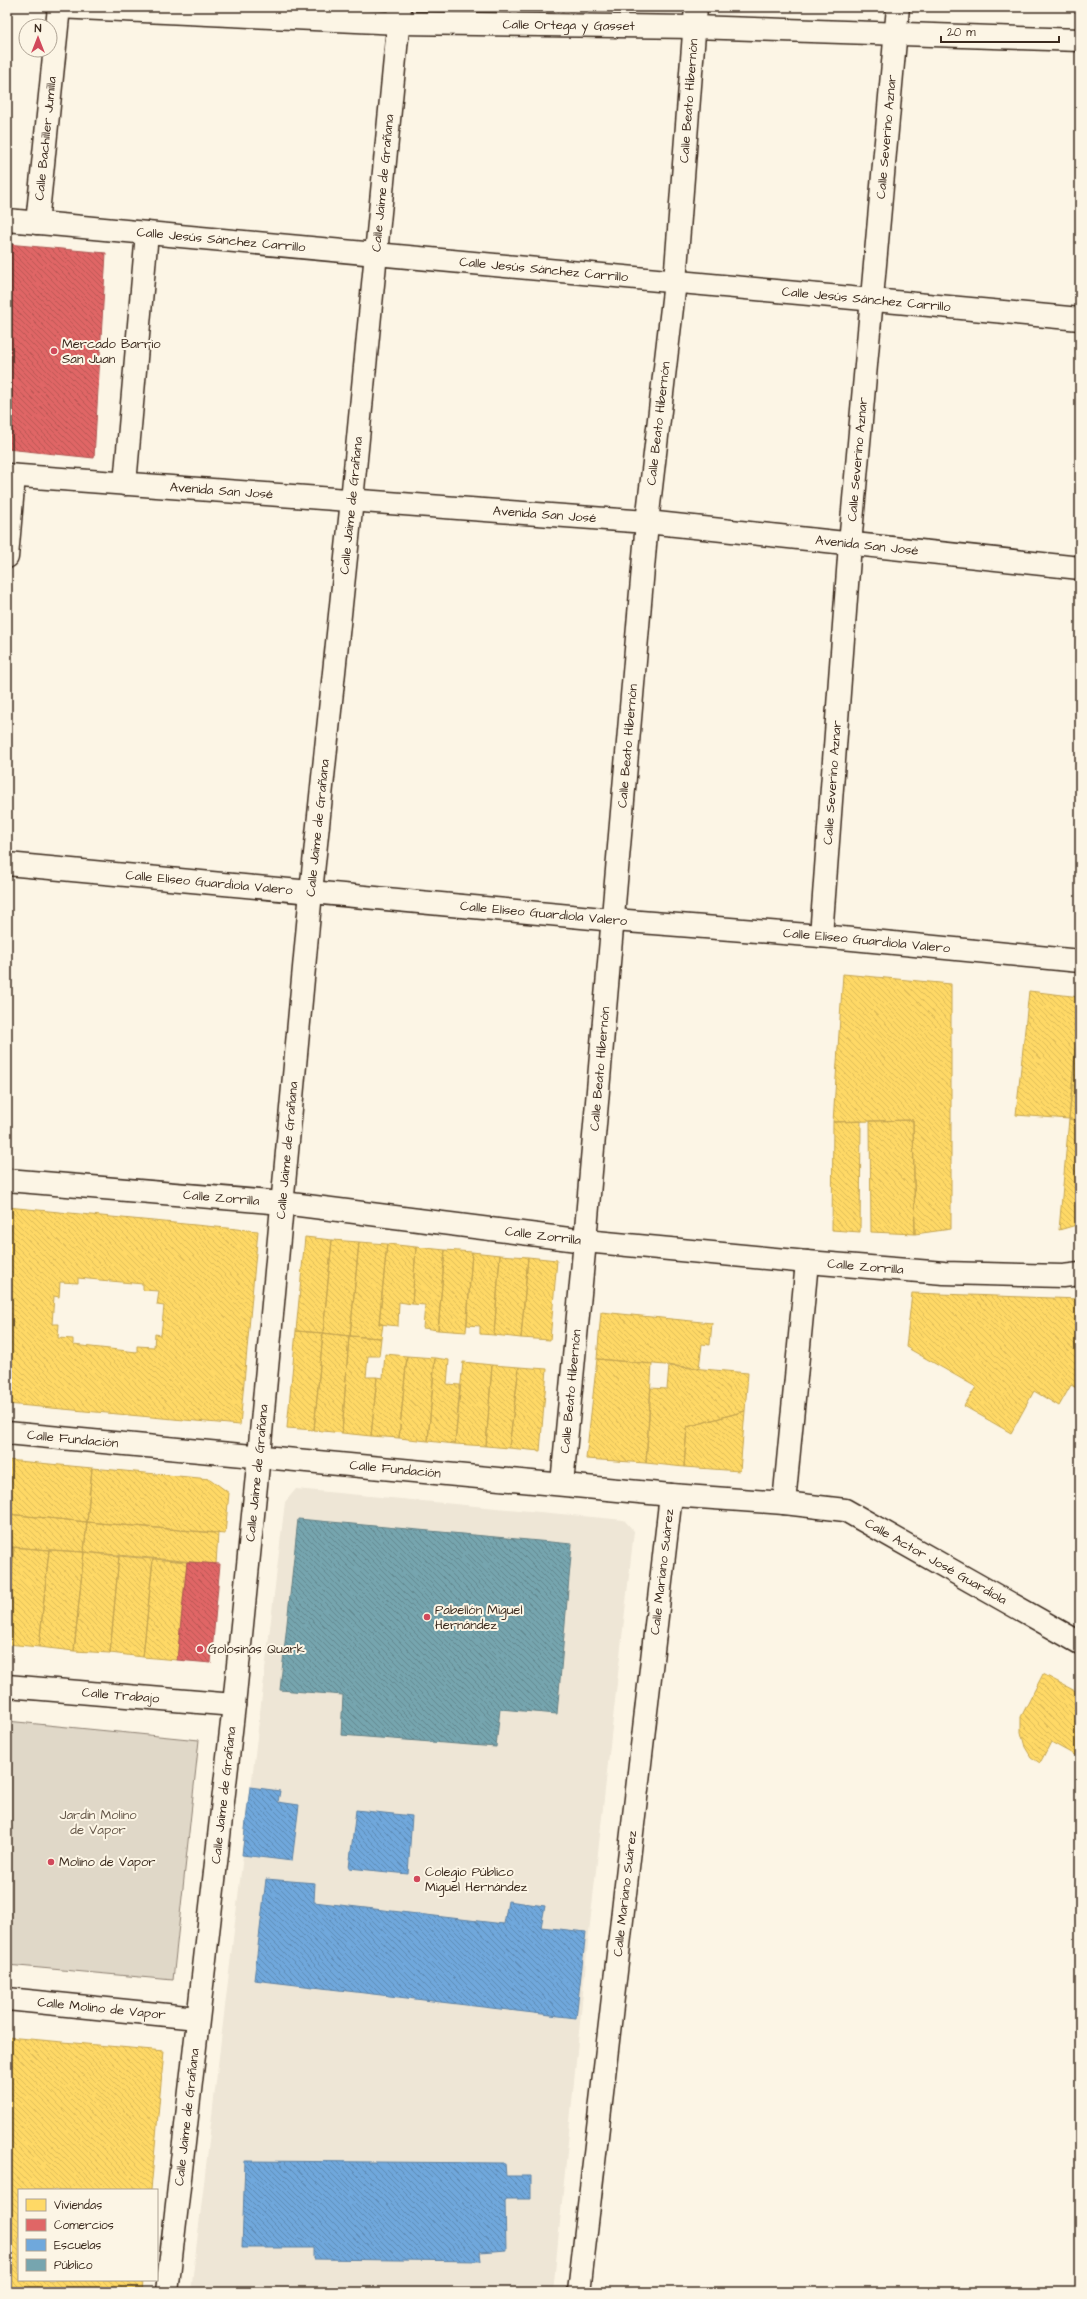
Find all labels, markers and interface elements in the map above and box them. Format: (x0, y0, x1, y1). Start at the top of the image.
street label: Calle Ortega y Gasset (502, 15, 636, 36)
north arrow (18, 18, 58, 58)
scale bar (941, 18, 1059, 44)
text: N (35, 21, 42, 36)
text: 20 m (947, 24, 976, 41)
street label: Calle Beato Hibernón (675, 38, 703, 164)
street label: Calle Severino Aznar (872, 74, 901, 200)
street label: Calle Bachiller Jumilla (30, 75, 61, 201)
street label: Calle Jaime de Grañana (367, 113, 399, 253)
street label: Calle Jesús Sánchez Carrillo (136, 223, 307, 257)
street label: Calle Jesús Sánchez Carrillo (459, 253, 630, 286)
street label: Calle Jesús Sánchez Carrillo (781, 283, 952, 316)
place label: Mercado Barrio San Juan (62, 335, 161, 368)
marker: Mercado Barrio San Juan (49, 346, 59, 356)
street label: Calle Beato Hibernón (642, 360, 675, 486)
street label: Calle Severino Aznar (843, 397, 872, 522)
street label: Calle Jaime de Grañana (335, 436, 367, 575)
street label: Avenida San José (169, 478, 274, 504)
street label: Avenida San José (492, 502, 597, 527)
street label: Avenida San José (815, 531, 919, 560)
street label: Calle Beato Hibernón (613, 683, 642, 809)
street label: Calle Severino Aznar (819, 720, 846, 845)
street label: Calle Jaime de Grañana (302, 758, 334, 897)
street label: Calle Eliseo Guardiola Valero (125, 866, 294, 899)
street label: Calle Eliseo Guardiola Valero (459, 897, 629, 930)
street label: Calle Eliseo Guardiola Valero (782, 924, 952, 957)
street label: Calle Beato Hibernón (586, 1005, 614, 1132)
street label: Calle Jaime de Grañana (272, 1080, 302, 1220)
street label: Calle Zorrilla (182, 1186, 261, 1210)
street label: Calle Zorrilla (504, 1222, 583, 1249)
street label: Calle Zorrilla (826, 1255, 905, 1279)
street label: Calle Beato Hibernón (556, 1328, 586, 1454)
street label: Calle Jaime de Grañana (241, 1403, 273, 1543)
street label: Calle Fundación (26, 1426, 120, 1452)
street label: Calle Fundación (349, 1456, 442, 1483)
street label: Calle Mariano Suárez (646, 1507, 678, 1636)
street label: Calle Actor José Guardiola (861, 1514, 1011, 1609)
place label: Pabellón Miguel Hernández (435, 1601, 522, 1634)
marker: Pabellón Miguel Hernández (422, 1612, 432, 1622)
place label: Golosinas Quark (208, 1640, 305, 1658)
marker: Golosinas Quark (195, 1644, 205, 1654)
street label: Calle Trabajo (81, 1683, 161, 1708)
street label: Calle Jaime de Grañana (207, 1725, 241, 1865)
park label: Jardín Molino de Vapor (60, 1806, 137, 1839)
street label: Calle Mariano Suárez (609, 1829, 641, 1958)
place label: Molino de Vapor (59, 1853, 155, 1871)
marker: Molino de Vapor (46, 1857, 56, 1867)
place label: Colegio Público Miguel Hernández (425, 1863, 528, 1897)
marker: Colegio Público Miguel Hernández (412, 1874, 422, 1884)
street label: Calle Molino de Vapor (37, 1993, 167, 2024)
street label: Calle Jaime de Grañana (170, 2047, 204, 2187)
legend (18, 2189, 158, 2281)
text: Viviendas (54, 2197, 102, 2214)
text: Comercios (54, 2217, 114, 2234)
text: Escuelas (54, 2237, 101, 2254)
text: Público (54, 2257, 93, 2274)

